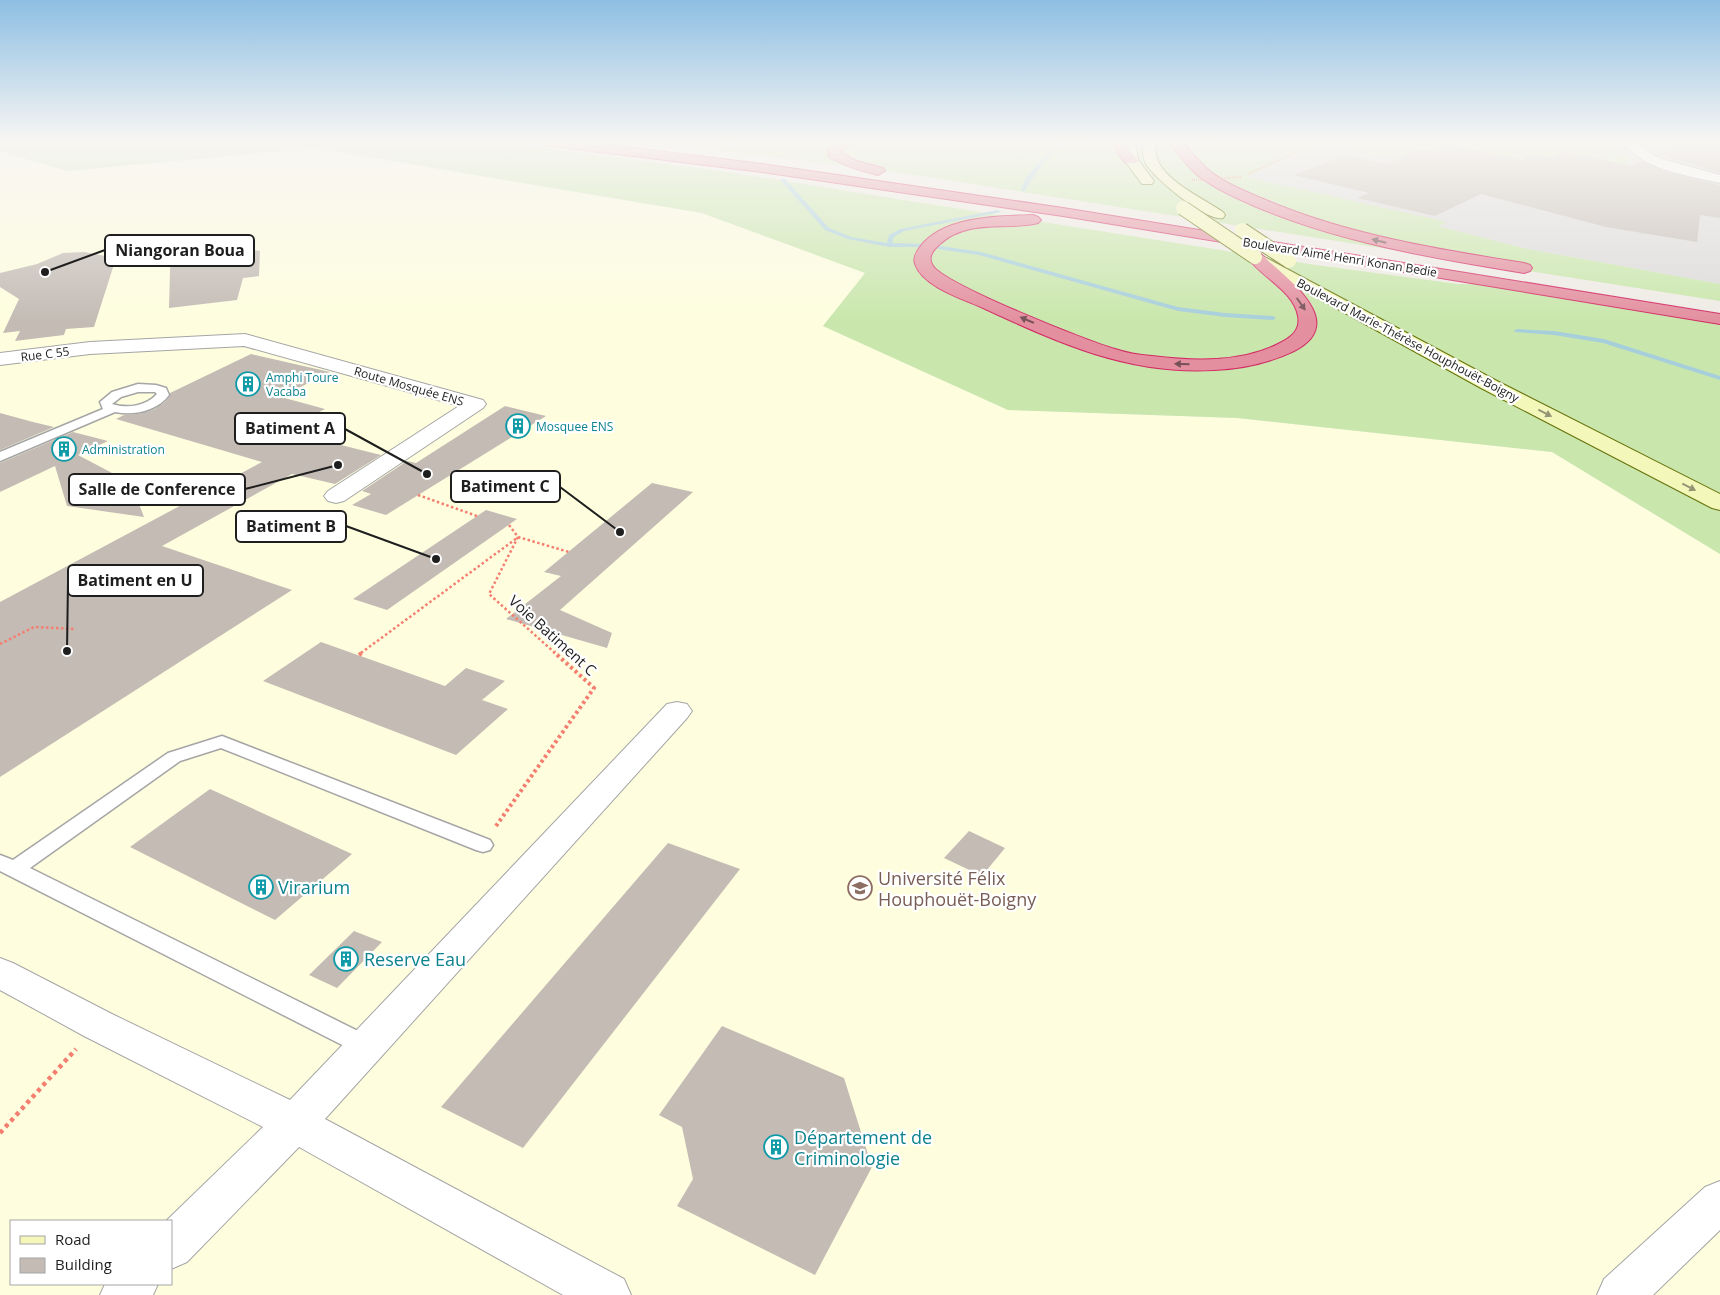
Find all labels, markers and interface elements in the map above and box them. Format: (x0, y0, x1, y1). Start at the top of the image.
street label: Boulevard Aimé Henri Konan Bedie (1242, 233, 1439, 281)
callout: Niangoran Boua (105, 235, 254, 266)
one-way arrow (1371, 236, 1386, 244)
text: Niangoran Boua (115, 239, 245, 261)
street label: Boulevard Marie-Thérèse Houphouët-Boigny (1294, 274, 1523, 407)
one-way arrow (1297, 297, 1306, 311)
one-way arrow (1020, 315, 1034, 323)
street label: Rue C 55 (20, 343, 70, 365)
one-way arrow (1174, 360, 1190, 368)
street label: Route Mosquée ENS (352, 362, 466, 410)
place label: Amphi Toure Vacaba (266, 369, 339, 400)
building icon: Amphi Toure Vacaba (235, 371, 261, 397)
one-way arrow (1538, 409, 1552, 417)
callout: Batiment A (235, 413, 345, 444)
building icon: Mosquee ENS (505, 413, 531, 439)
text: Batiment A (245, 417, 336, 439)
place label: Mosquee ENS (536, 418, 613, 435)
building icon: Administration (51, 436, 77, 462)
place label: Administration (82, 441, 165, 458)
callout: Batiment C (451, 471, 560, 502)
callout: Salle de Conference (69, 474, 245, 505)
text: Batiment C (460, 475, 550, 497)
text: Salle de Conference (79, 478, 235, 500)
one-way arrow (1682, 483, 1696, 491)
callout: Batiment B (236, 511, 346, 542)
text: Batiment B (246, 515, 336, 537)
callout: Batiment en U (68, 565, 203, 596)
text: Batiment en U (77, 569, 193, 591)
street label: Voie Batiment C (505, 590, 601, 680)
place label: Université Félix Houphouët-Boigny (878, 866, 1037, 911)
building icon: Virarium (248, 874, 274, 900)
place label: Virarium (278, 875, 350, 899)
school or university icon: Université Félix Houphouët-Boigny (847, 875, 873, 901)
building icon: Reserve Eau (333, 946, 359, 972)
place label: Reserve Eau (364, 947, 466, 971)
place label: Département de Criminologie (794, 1125, 932, 1170)
building icon: Département de Criminologie (763, 1134, 789, 1160)
legend (10, 1220, 172, 1285)
text: Road (55, 1229, 91, 1249)
text: Building (55, 1254, 112, 1274)

